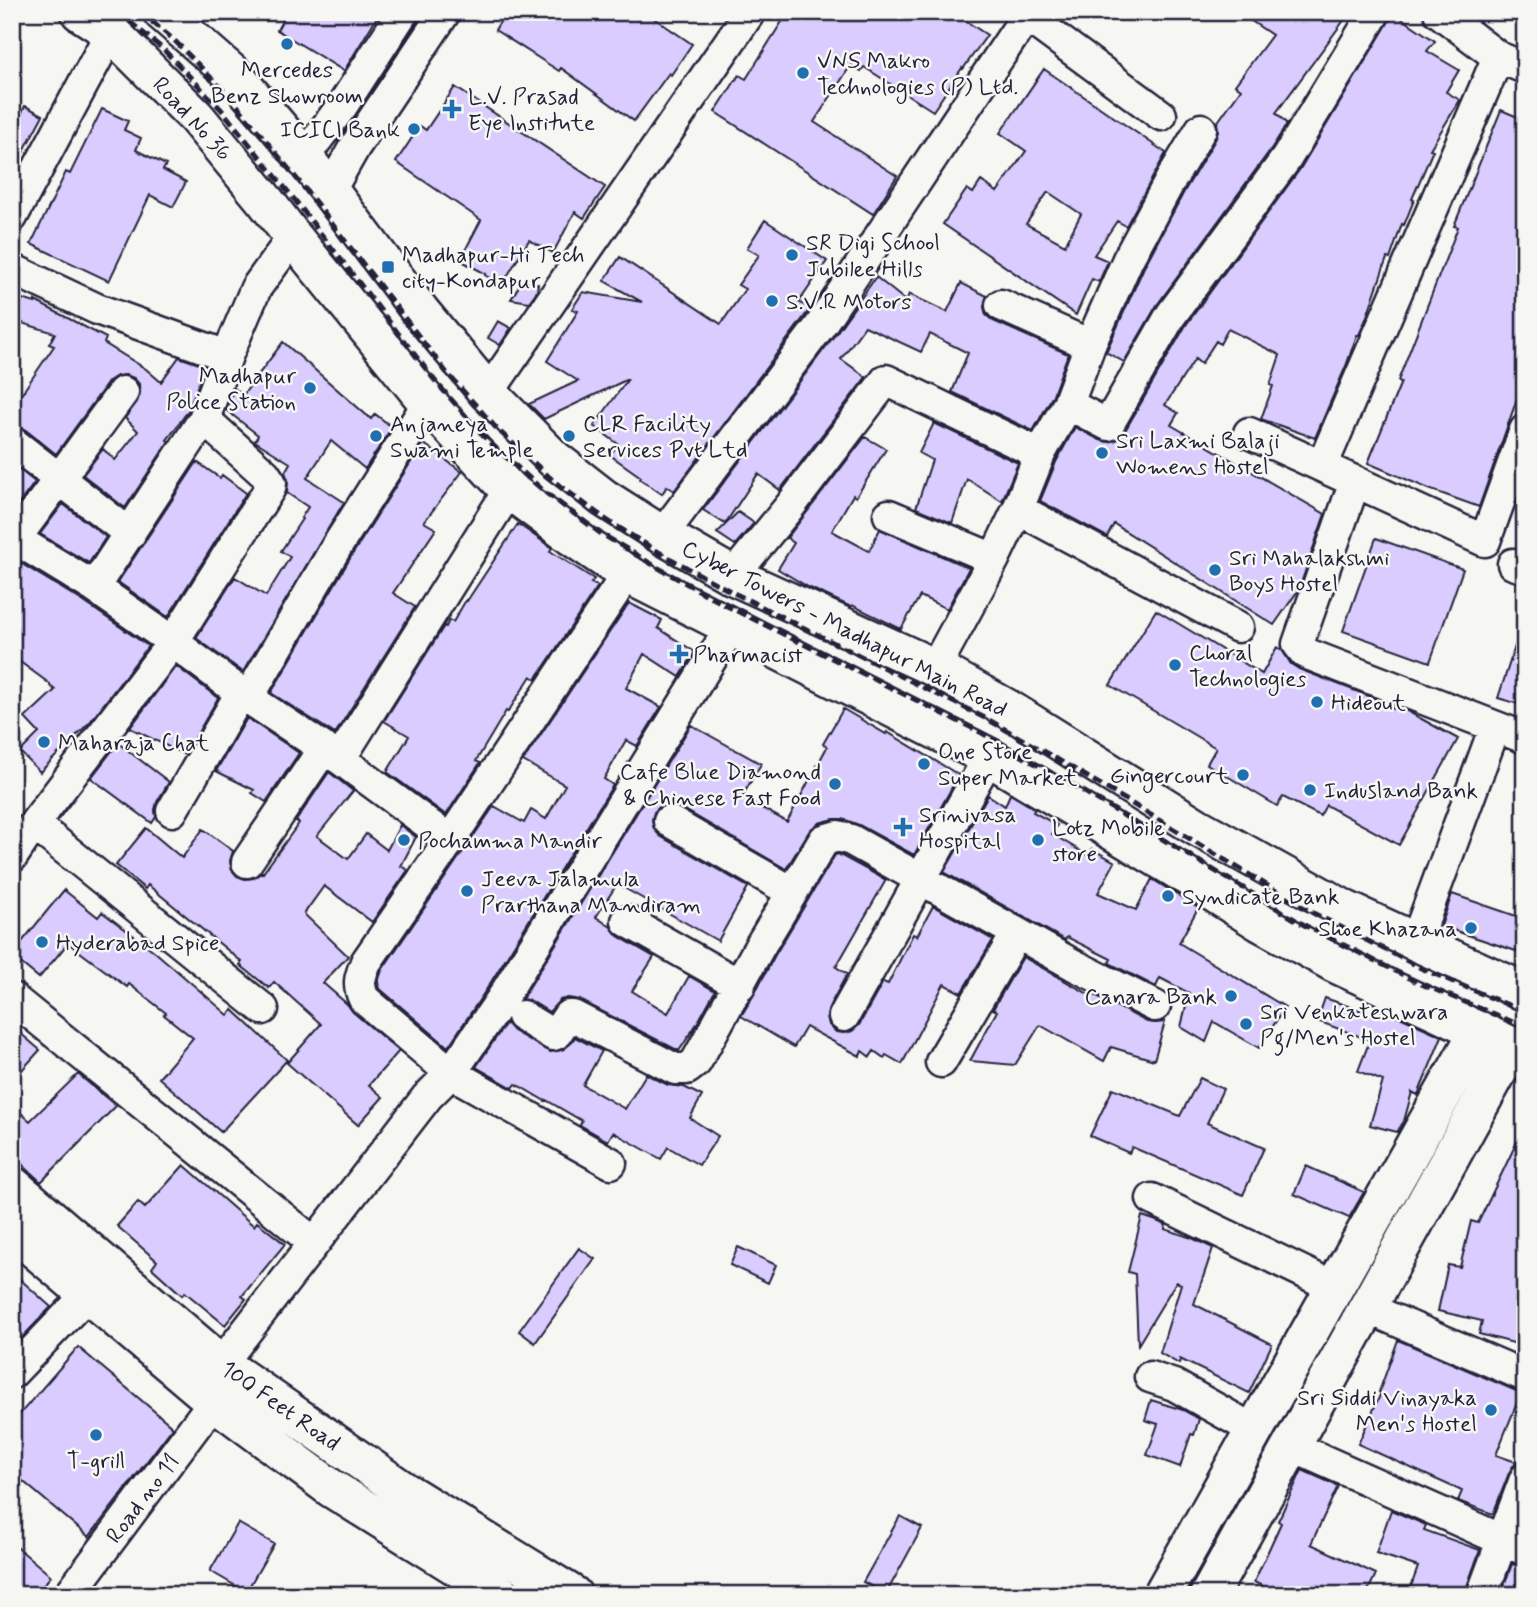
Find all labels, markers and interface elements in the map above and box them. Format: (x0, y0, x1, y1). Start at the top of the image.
marker: Mercedes Benz Showroom (279, 36, 295, 52)
place label: VNS Makro Technologies (P) Ltd. (817, 47, 1018, 105)
place label: Mercedes Benz Showroom (211, 56, 363, 112)
marker: VNS Makro Technologies (P) Ltd. (795, 65, 811, 81)
street label: Road No 36 (145, 71, 238, 168)
place label: L.V. Prasad Eye Institute (468, 83, 595, 139)
marker: L.V. Prasad Eye Institute (442, 99, 462, 119)
place label: ICICI Bank (280, 116, 400, 146)
marker: ICICI Bank (406, 121, 422, 137)
place label: SR Digi School Jubilee Hills (806, 229, 940, 285)
place label: Madhapur-Hi Tech city-Kondapur (402, 241, 585, 297)
marker: SR Digi School Jubilee Hills (784, 247, 800, 263)
marker: Madhapur-Hi Tech city-Kondapur (380, 259, 396, 275)
place label: S.V.R Motors (786, 288, 912, 318)
marker: S.V.R Motors (764, 293, 780, 309)
place label: Madhapur Police Station (166, 362, 296, 418)
marker: Madhapur Police Station (302, 380, 318, 396)
place label: Anjaneya Swami Temple (390, 410, 534, 466)
place label: CLR Facility Services Pvt Ltd (583, 410, 748, 466)
place label: Sri Laxmi Balaji Womens Hostel (1116, 427, 1280, 483)
marker: Anjaneya Swami Temple (368, 428, 384, 444)
marker: CLR Facility Services Pvt Ltd (561, 428, 577, 444)
marker: Sri Laxmi Balaji Womens Hostel (1094, 445, 1110, 461)
street label: Cyber Towers - Madhapur Main Road (676, 534, 1012, 725)
place label: Sri Mahalakshmi Boys Hostel (1229, 544, 1390, 600)
marker: Sri Mahalakshmi Boys Hostel (1207, 562, 1223, 578)
place label: Choral Technologies (1189, 639, 1306, 697)
place label: Pharmacist (693, 641, 803, 671)
marker: Pharmacist (671, 646, 687, 662)
marker: Choral Technologies (1167, 657, 1183, 673)
place label: Hideout (1331, 689, 1406, 719)
marker: Hideout (1309, 694, 1325, 710)
place label: Maharaja Chat (58, 729, 209, 759)
marker: Maharaja Chat (36, 734, 52, 750)
place label: One Store Super Market (938, 738, 1078, 794)
marker: One Store Super Market (916, 756, 932, 772)
place label: Cafe Blue Diamond & Chinese Fast Food (620, 758, 821, 814)
place label: Gingercourt (1110, 762, 1229, 794)
marker: Gingercourt (1235, 767, 1251, 783)
marker: Cafe Blue Diamond & Chinese Fast Food (827, 776, 843, 792)
place label: Indusland Bank (1324, 777, 1478, 807)
marker: Indusland Bank (1302, 782, 1318, 798)
place label: Srinivasa Hospital (919, 801, 1016, 857)
place label: Lotz Mobile store (1052, 814, 1165, 870)
marker: Srinivasa Hospital (893, 817, 913, 837)
place label: Pochamma Mandir (418, 827, 602, 857)
marker: Pochamma Mandir (396, 832, 412, 848)
marker: Lotz Mobile store (1030, 832, 1046, 848)
place label: Jeeva Jalamula Prarthana Mandiram (481, 865, 701, 921)
marker: Jeeva Jalamula Prarthana Mandiram (459, 883, 475, 899)
place label: Syndicate Bank (1182, 883, 1339, 913)
marker: Syndicate Bank (1160, 888, 1176, 904)
place label: Shoe Khazana (1318, 915, 1457, 945)
marker: Shoe Khazana (1463, 920, 1479, 936)
place label: Hyderabad Spice (56, 929, 219, 959)
marker: Hyderabad Spice (34, 934, 50, 950)
place label: Canara Bank (1084, 983, 1217, 1013)
marker: Canara Bank (1223, 988, 1239, 1004)
place label: Sri Venkateshwara Pg/Men's Hostel (1260, 998, 1448, 1056)
marker: Sri Venkateshwara Pg/Men's Hostel (1238, 1016, 1254, 1032)
street label: 100 Feet Road (214, 1354, 345, 1459)
place label: Sri Siddi Vinayaka Men's Hostel (1297, 1384, 1477, 1440)
marker: Sri Siddi Vinayaka Men's Hostel (1483, 1402, 1499, 1418)
marker: T-grill (88, 1427, 104, 1443)
place label: T-grill (67, 1447, 125, 1477)
street label: Road no 11 (100, 1448, 187, 1550)

